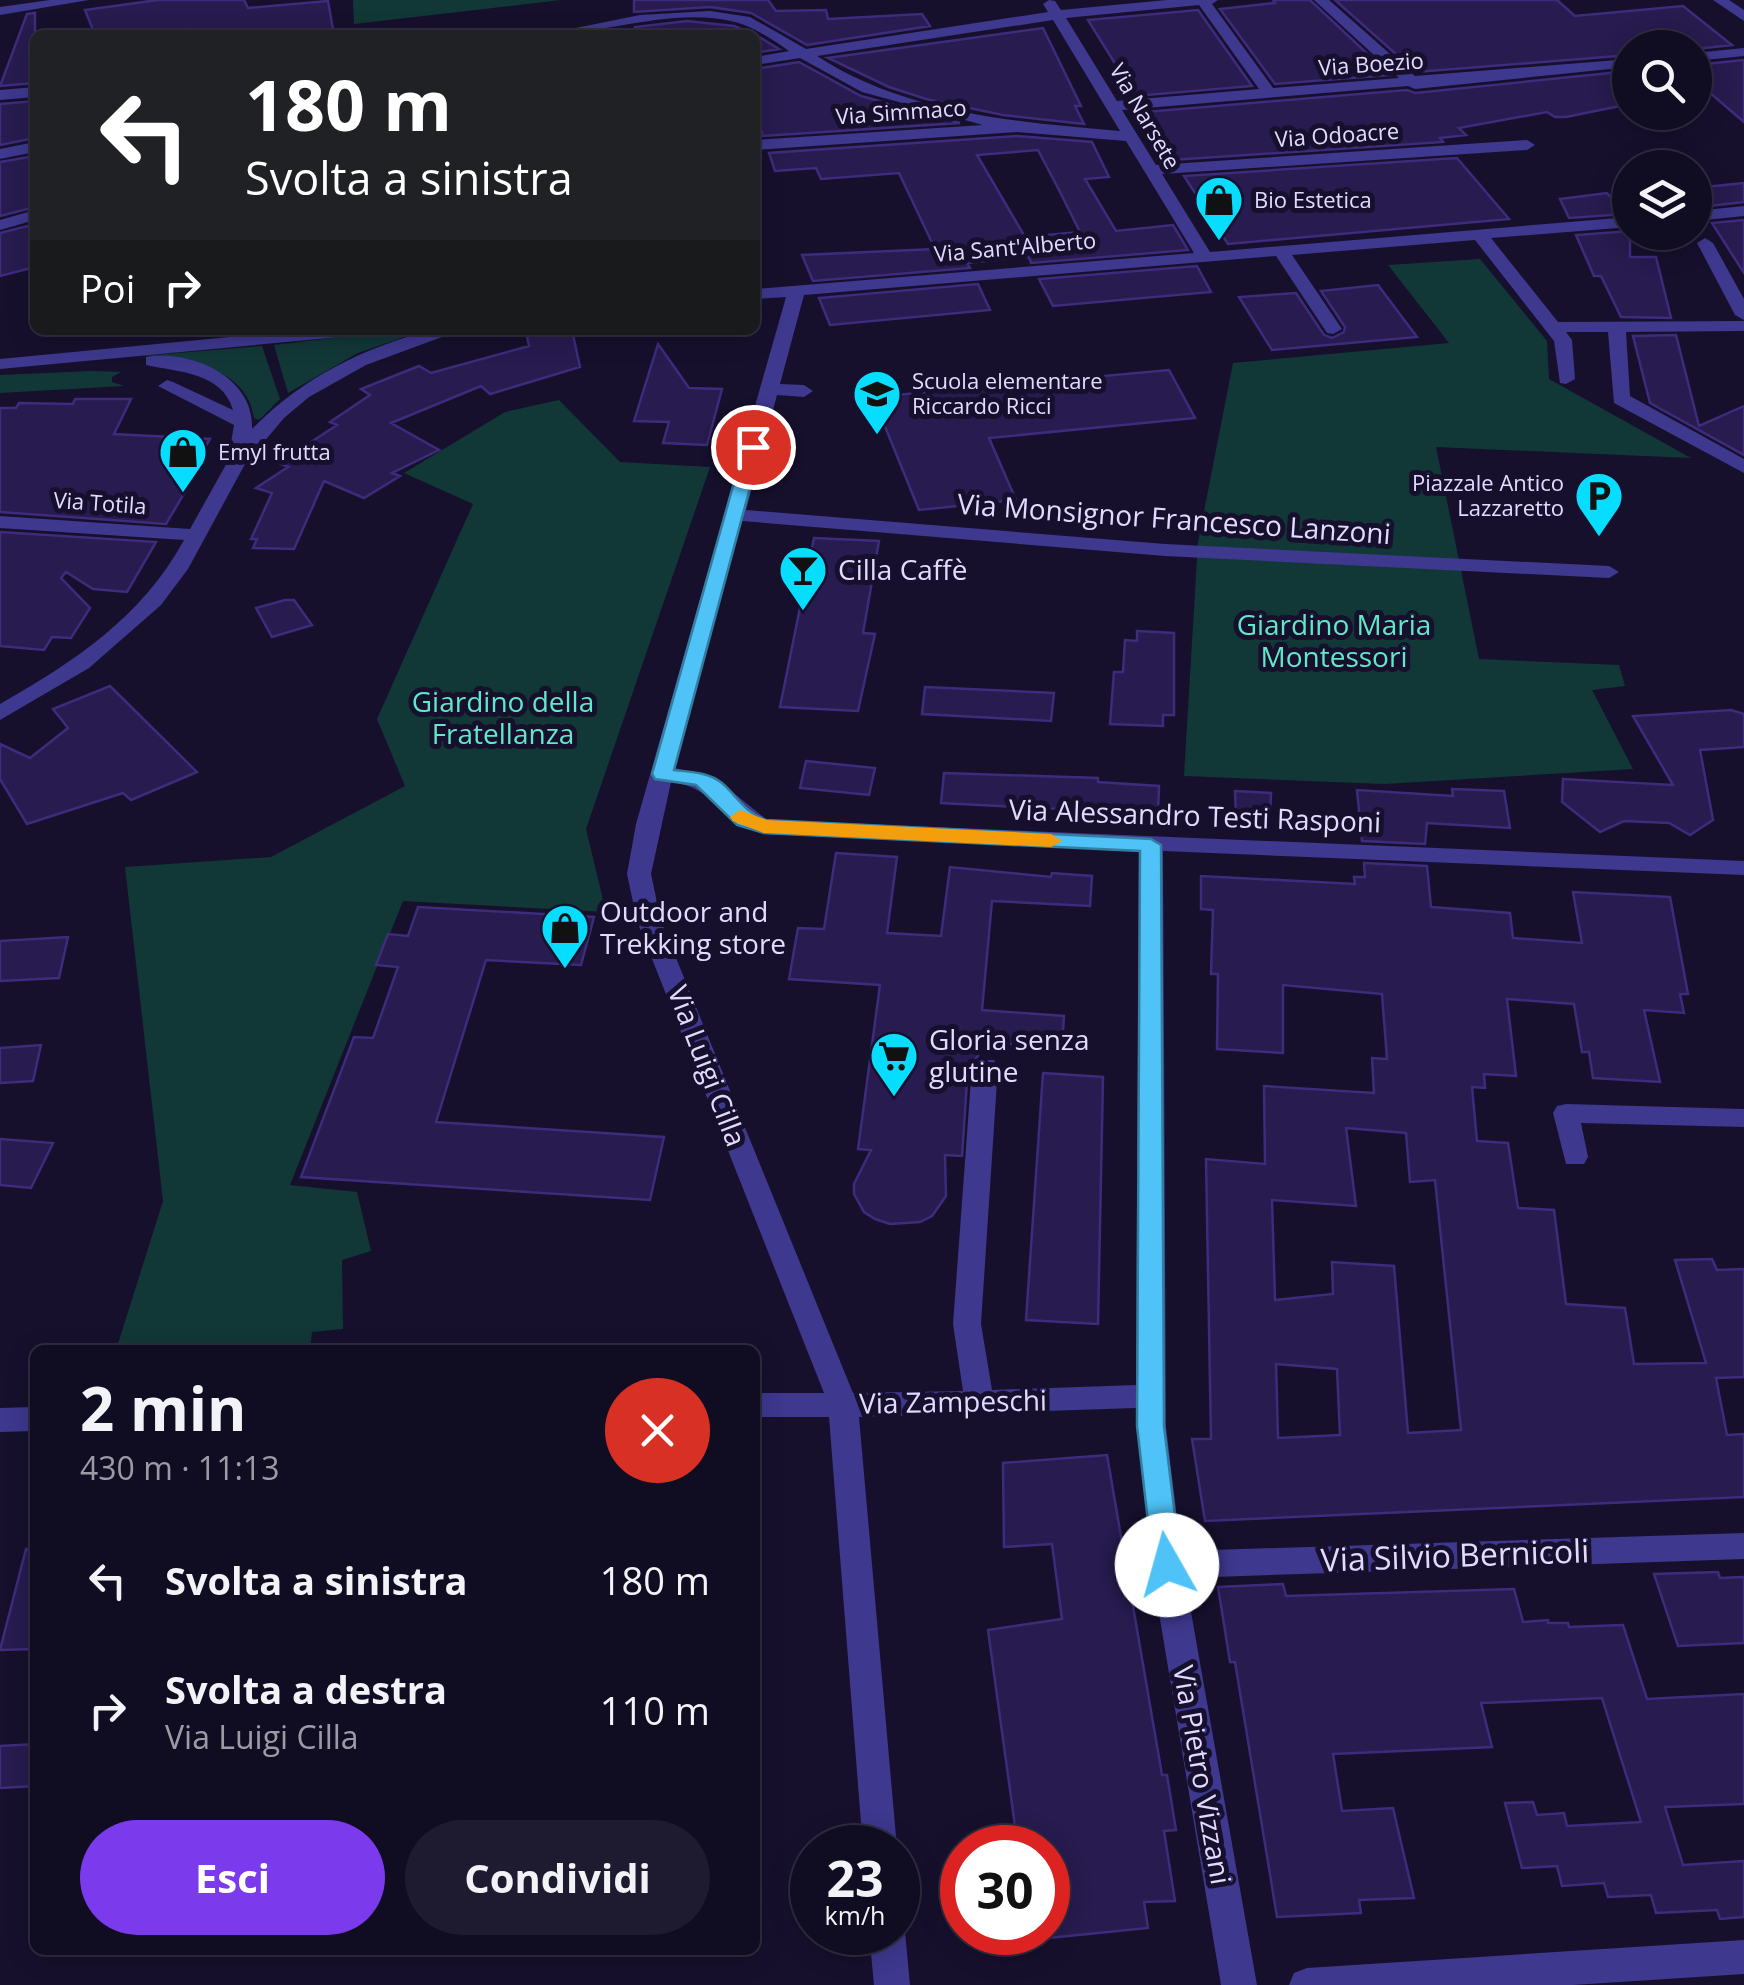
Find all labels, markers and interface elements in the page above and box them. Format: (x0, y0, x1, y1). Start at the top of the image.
map controls (1612, 30, 1712, 250)
button: search (1612, 30, 1712, 130)
street label: Via Boezio (1317, 44, 1425, 82)
text: 180 m (245, 56, 452, 152)
street label: Via Narsete (1104, 57, 1188, 174)
icon: left (80, 70, 210, 200)
street label: Via Simmaco (835, 91, 967, 131)
street label: Via Odoacre (1274, 115, 1400, 153)
text: Svolta a sinistra (245, 147, 573, 208)
button: layers (1612, 150, 1712, 250)
shop icon: Bio Estetica (1193, 174, 1245, 242)
place label: Bio Estetica (1254, 184, 1372, 214)
street label: Via Sant'Alberto (933, 224, 1097, 268)
icon: right (155, 260, 210, 315)
text: Poi (80, 262, 135, 314)
place label: Scuola elementare Riccardo Ricci (912, 365, 1103, 420)
school or university icon: Scuola elementare Riccardo Ricci (851, 368, 903, 436)
pin (711, 405, 796, 490)
icon: arrive (726, 420, 781, 475)
shop icon: Emyl frutta (157, 426, 209, 494)
place label: Emyl frutta (218, 436, 331, 466)
place label: Piazzale Antico Lazzaretto (1412, 467, 1564, 522)
parking icon: Piazzale Antico Lazzaretto (1573, 470, 1625, 538)
street label: Via Totila (53, 484, 148, 520)
street label: Via Monsignor Francesco Lanzoni (956, 484, 1392, 552)
bar icon: Cilla Caffè (777, 544, 829, 612)
place label: Cilla Caffè (838, 550, 967, 588)
park label: Giardino Maria Montessori (1237, 605, 1431, 675)
park label: Giardino della Fratellanza (412, 682, 594, 752)
street label: Via Alessandro Testi Rasponi (1008, 790, 1382, 840)
place label: Outdoor and Trekking store (600, 892, 786, 962)
shop icon: Outdoor and Trekking store (539, 902, 591, 970)
street label: Via Luigi Cilla (660, 980, 756, 1152)
place label: Gloria senza glutine (929, 1020, 1090, 1090)
supermarket icon: Gloria senza glutine (868, 1030, 920, 1098)
text: 2 min (80, 1367, 247, 1449)
button: close (605, 1378, 710, 1483)
street label: Via Zampeschi (859, 1380, 1047, 1422)
text: 430 m · 11:13 (80, 1446, 279, 1489)
position arrow (1115, 1513, 1219, 1617)
street label: Via Silvio Bernicoli (1320, 1528, 1590, 1581)
icon: left (80, 1553, 135, 1608)
text: Svolta a sinistra (165, 1554, 467, 1606)
text: 180 m (600, 1554, 710, 1606)
street label: Via Pietro Vizzani (1165, 1662, 1241, 1887)
text: Svolta a destra (165, 1663, 447, 1715)
icon: right (80, 1683, 135, 1738)
text: 110 m (600, 1684, 710, 1736)
text: Via Luigi Cilla (165, 1715, 359, 1758)
button: Esci (80, 1820, 385, 1935)
button: Condividi (405, 1820, 710, 1935)
speed limit sign: 30 (940, 1825, 1070, 1955)
text: 23 (826, 1844, 884, 1912)
text: km/h (825, 1898, 885, 1932)

